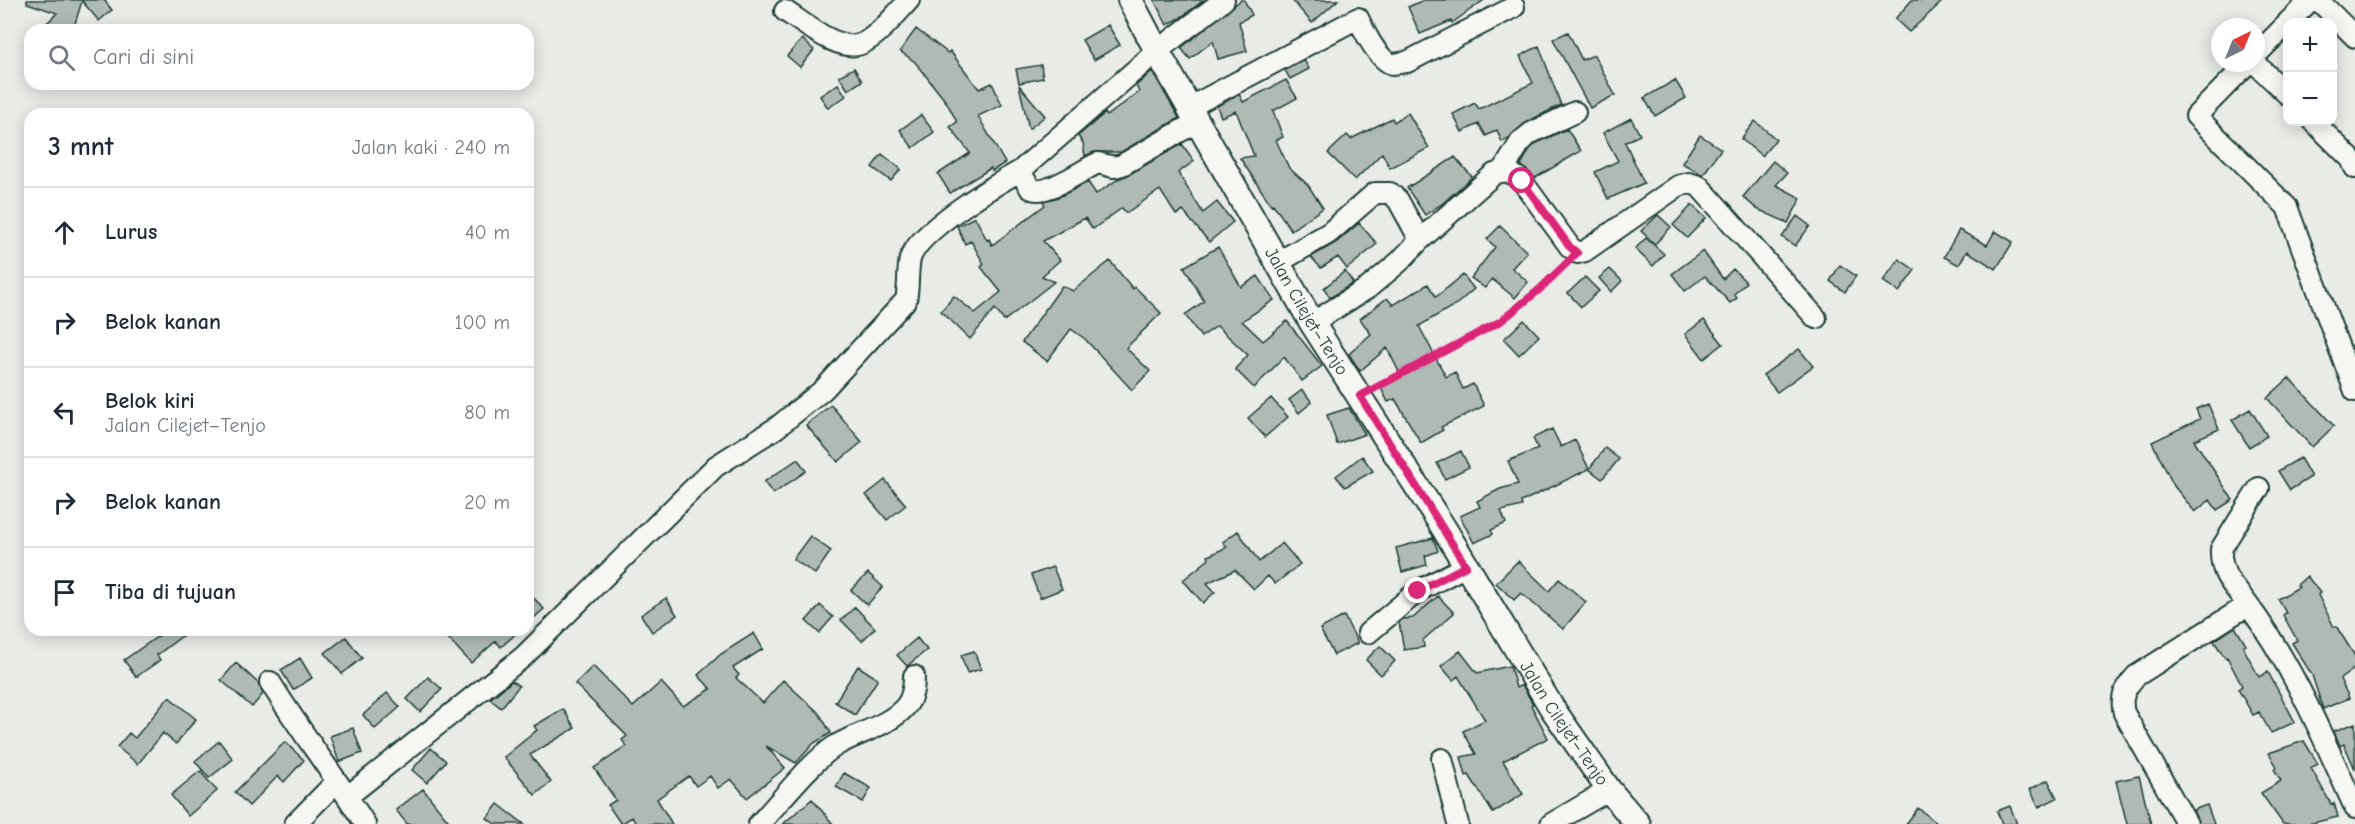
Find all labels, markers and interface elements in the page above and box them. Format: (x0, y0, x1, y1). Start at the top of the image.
north arrow (2211, 18, 2265, 72)
map controls (2283, 18, 2337, 126)
button: + (2283, 18, 2337, 72)
search box (24, 24, 534, 90)
icon: search (45, 41, 78, 74)
text: Cari di sini (93, 44, 194, 70)
button: − (2283, 72, 2337, 126)
text: 3 mnt (48, 132, 113, 162)
text: Jalan kaki · 240 m (352, 136, 510, 159)
route start (1508, 167, 1534, 193)
icon: ahead (48, 216, 81, 249)
text: Lurus (105, 219, 157, 245)
text: 40 m (465, 221, 510, 244)
street label: Jalan Cilejet–Tenjo (1261, 244, 1353, 379)
icon: right (48, 306, 81, 339)
text: Belok kanan (105, 309, 221, 335)
text: 100 m (455, 311, 510, 334)
text: Belok kiri (105, 388, 195, 414)
icon: left (48, 396, 81, 429)
text: 80 m (464, 401, 510, 424)
text: Jalan Cilejet–Tenjo (105, 414, 266, 437)
icon: right (48, 486, 81, 519)
text: Belok kanan (105, 489, 221, 515)
text: 20 m (464, 491, 510, 514)
icon: arrive (48, 576, 81, 609)
route end (1404, 577, 1430, 603)
text: Tiba di tujuan (105, 579, 236, 605)
street label: Jalan Cilejet–Tenjo (1516, 657, 1613, 789)

